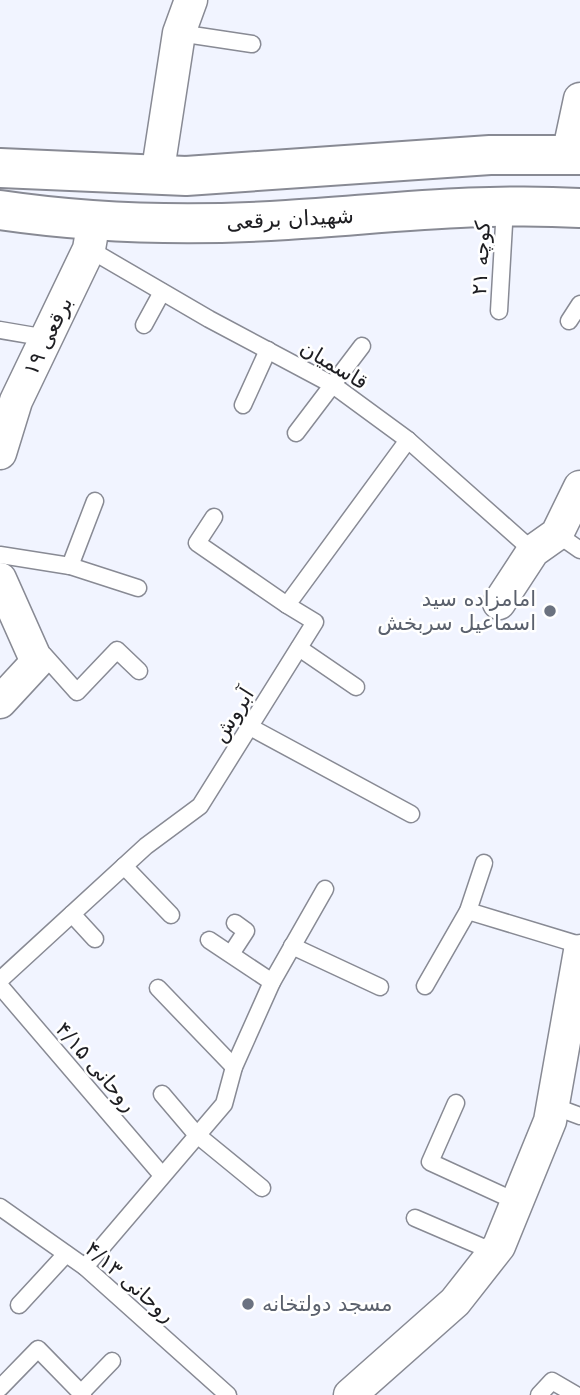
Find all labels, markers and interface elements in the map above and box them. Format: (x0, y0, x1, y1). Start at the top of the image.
street label: شهیدان برقعی (226, 204, 354, 234)
street label: کوچه ۲۱ (467, 220, 495, 296)
street label: برقعی ۱۹ (19, 293, 77, 379)
street label: قاسمیان (296, 336, 372, 394)
place label: امامزاده سید اسماعیل سربخش (377, 587, 536, 635)
marker: امامزاده سید اسماعیل سربخش (542, 603, 558, 619)
street label: آبروش (206, 682, 259, 746)
street label: روحانی ۴/۱۵ (51, 1017, 141, 1117)
street label: روحانی ۴/۱۳ (80, 1237, 180, 1327)
place label: مسجد دولتخانه (262, 1292, 393, 1316)
marker: مسجد دولتخانه (240, 1296, 256, 1312)

